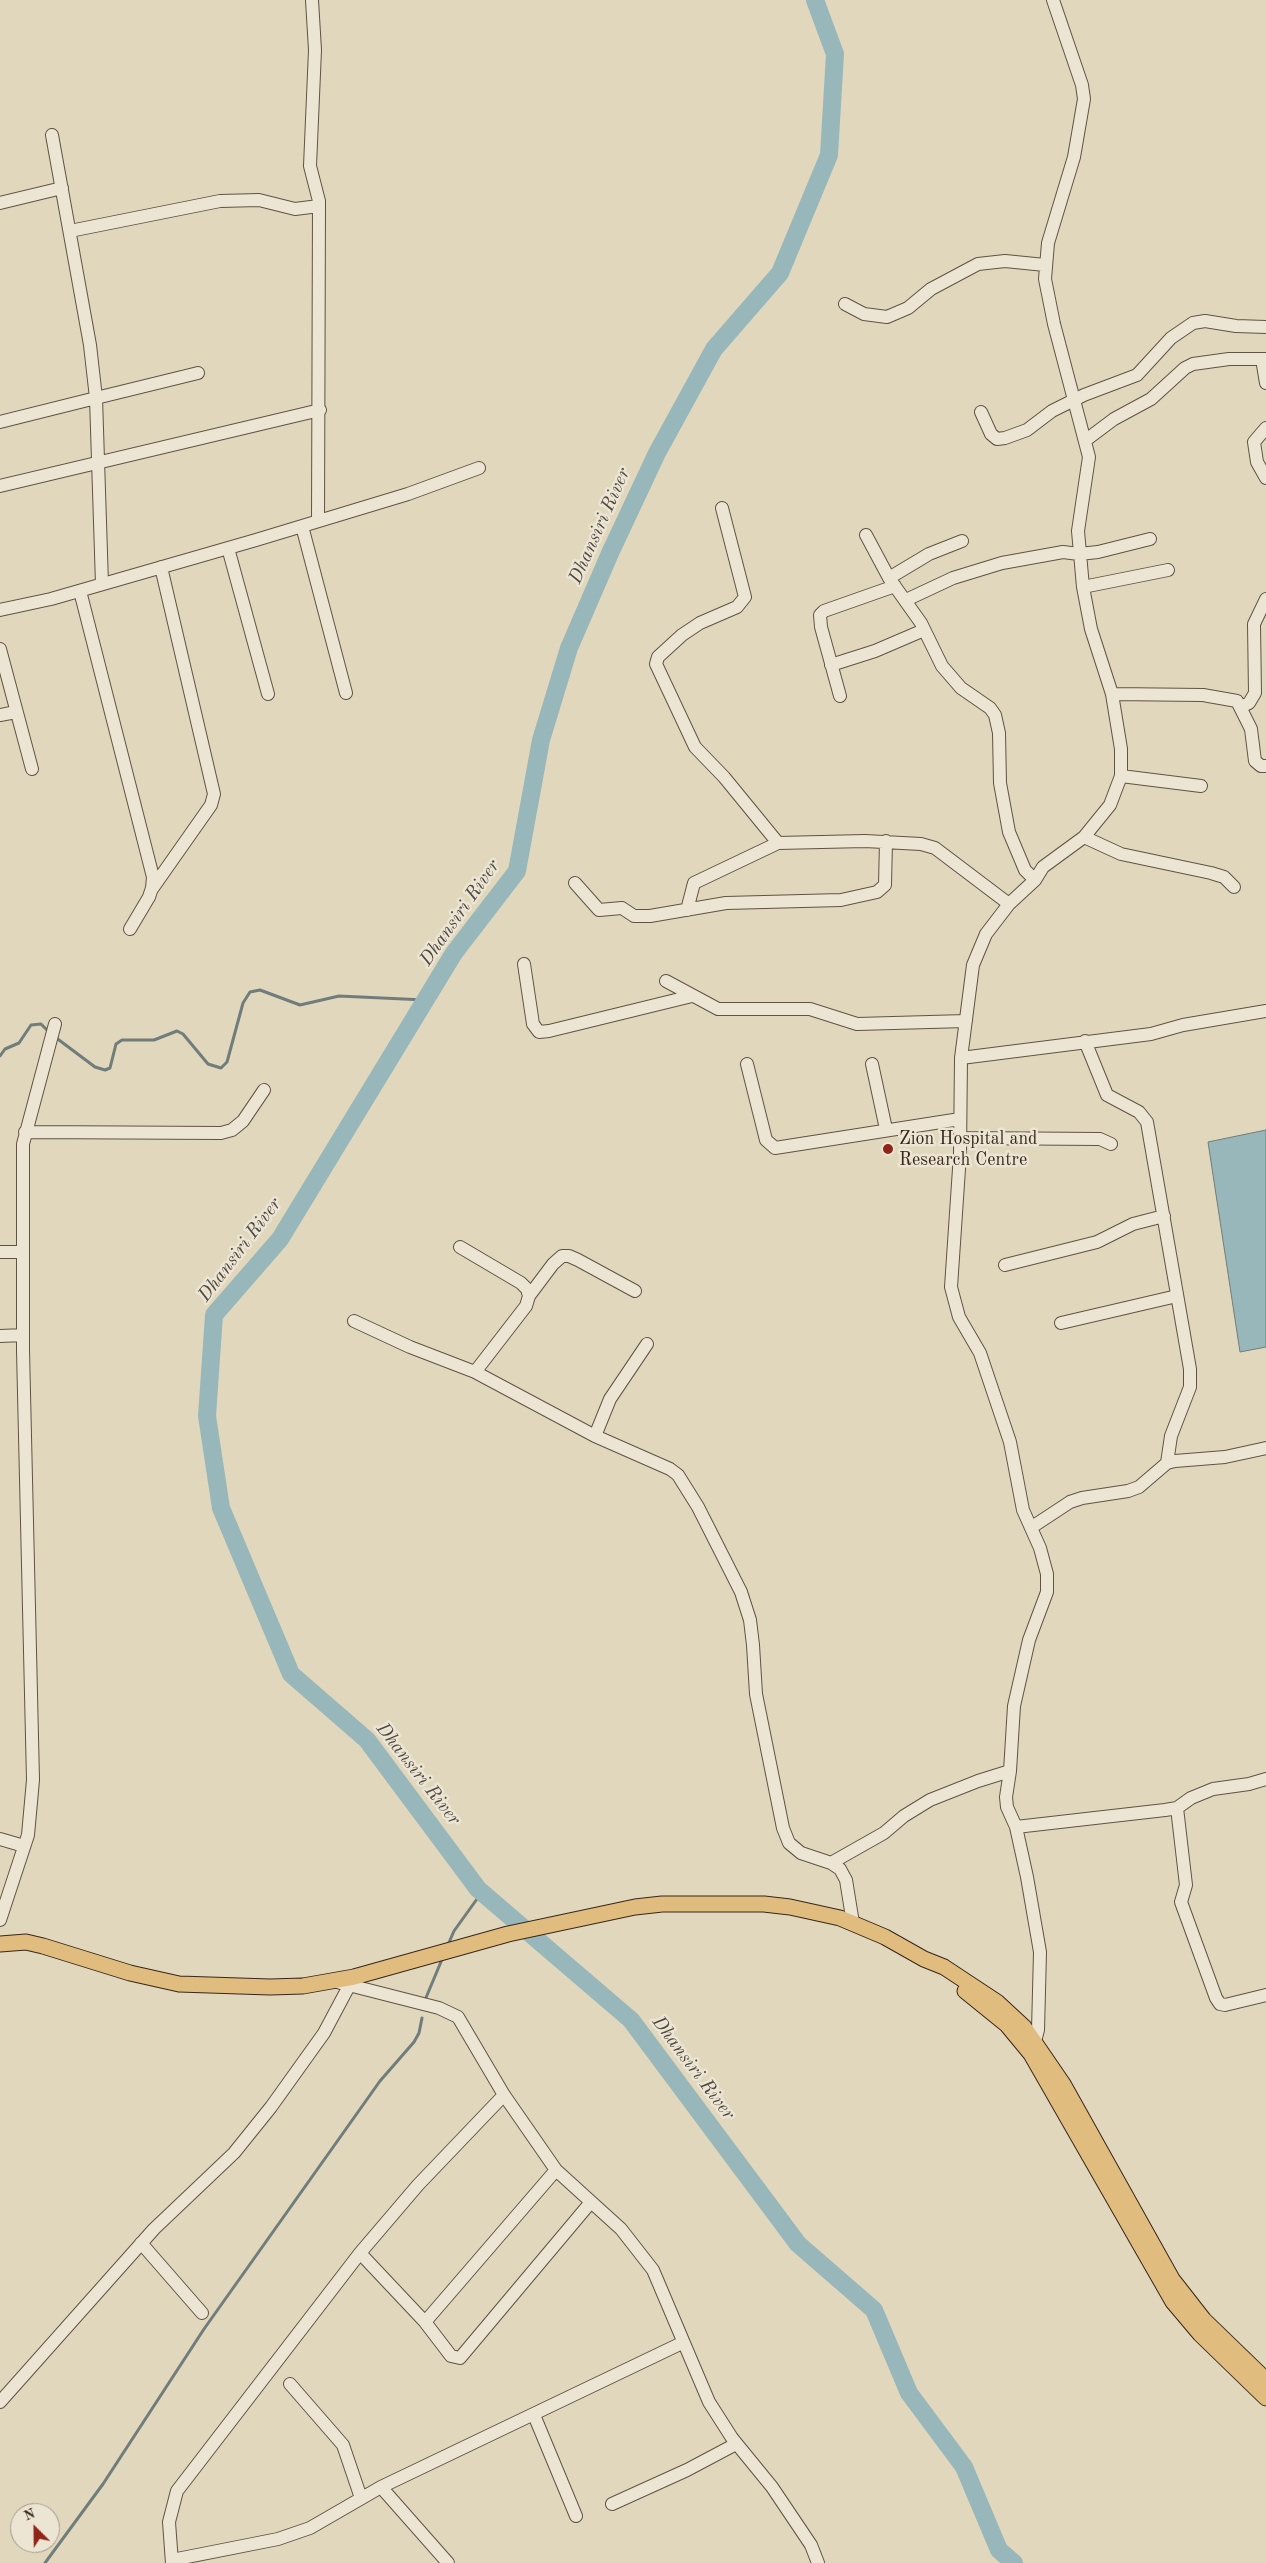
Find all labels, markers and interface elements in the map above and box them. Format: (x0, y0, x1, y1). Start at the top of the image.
water label: Dhansiri River (564, 465, 636, 587)
water label: Dhansiri River (415, 856, 505, 970)
place label: Zion Hospital and Research Centre (899, 1128, 1037, 1170)
marker: Zion Hospital and Research Centre (881, 1142, 895, 1156)
water label: Dhansiri River (194, 1194, 286, 1306)
water label: Dhansiri River (371, 1718, 465, 1830)
water label: Dhansiri River (647, 2012, 739, 2124)
north arrow (10, 2503, 60, 2553)
text: N (22, 2507, 37, 2524)

